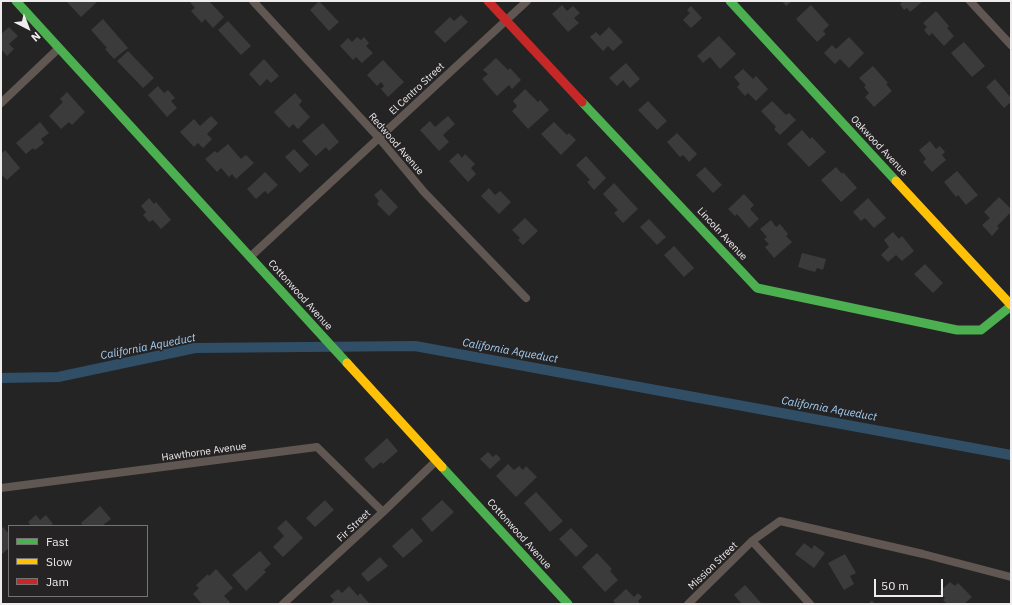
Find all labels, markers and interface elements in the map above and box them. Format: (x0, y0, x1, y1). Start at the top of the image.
north arrow (8, 8, 48, 48)
text: N (28, 29, 44, 45)
street label: El Centro Street (387, 60, 447, 118)
street label: Redwood Avenue (366, 111, 426, 177)
street label: Oakwood Avenue (848, 113, 910, 179)
street label: Lincoln Avenue (694, 205, 750, 263)
street label: Cottonwood Avenue (265, 257, 335, 333)
water label: California Aqueduct (99, 331, 197, 363)
water label: California Aqueduct (461, 336, 559, 366)
water label: California Aqueduct (780, 394, 878, 424)
street label: Hawthorne Avenue (161, 440, 247, 464)
street label: Cottonwood Avenue (484, 496, 554, 572)
street label: Fir Street (335, 507, 373, 545)
legend (8, 525, 148, 597)
text: Fast (46, 534, 69, 549)
street label: Mission Street (686, 540, 740, 592)
text: Slow (46, 554, 72, 569)
scale bar (876, 571, 945, 597)
text: Jam (46, 574, 69, 589)
text: 50 m (881, 578, 909, 593)

